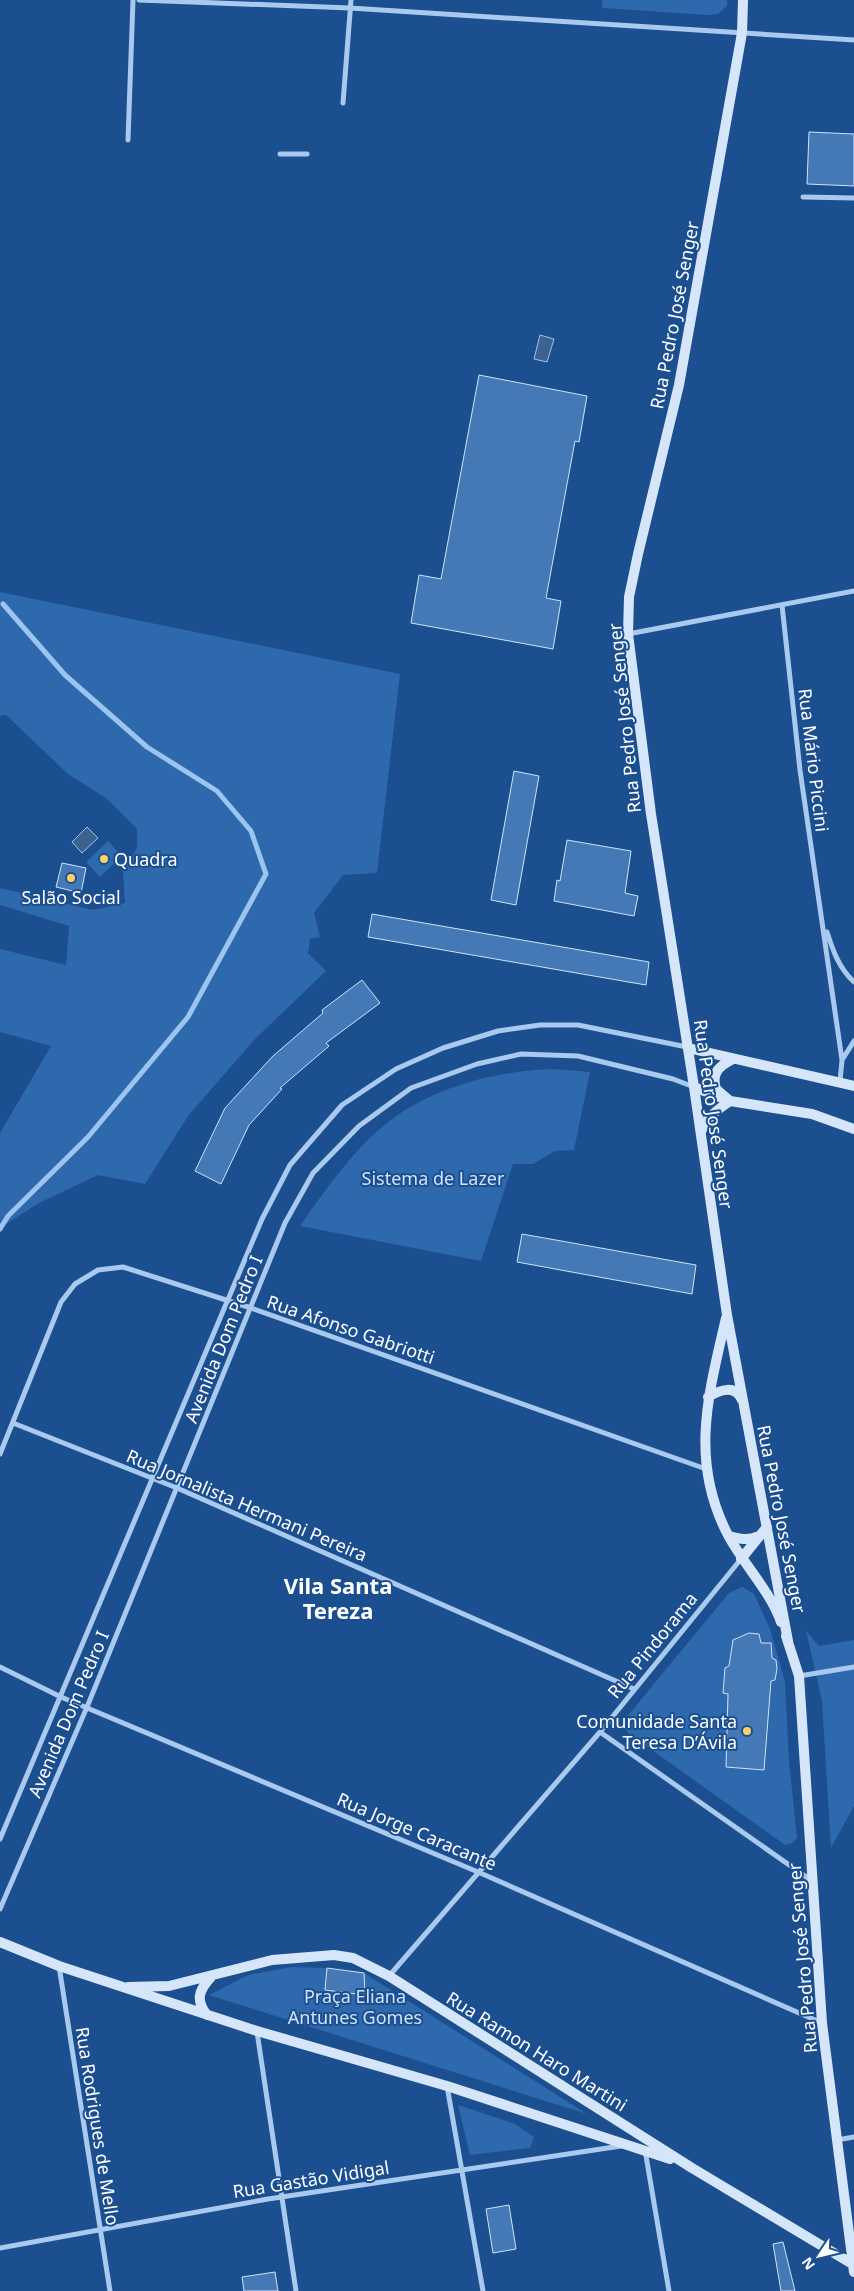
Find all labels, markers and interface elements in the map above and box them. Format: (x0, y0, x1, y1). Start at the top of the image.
street label: Rua Pedro José Senger (644, 218, 704, 411)
street label: Rua Pedro José Senger (602, 621, 646, 814)
street label: Rua Mário Piccini (793, 687, 835, 833)
place label: Quadra (114, 847, 178, 871)
marker: Quadra (98, 853, 110, 865)
marker: Salão Social (65, 872, 77, 884)
place label: Salão Social (21, 885, 121, 909)
street label: Rua Pedro José Senger (689, 1018, 739, 1211)
park label: Sistema de Lazer (362, 1166, 505, 1190)
street label: Avenida Dom Pedro I (178, 1252, 268, 1426)
street label: Rua Afonso Gabriotti (264, 1289, 438, 1369)
street label: Rua Pedro José Senger (752, 1423, 812, 1616)
street label: Rua Jornalista Hermani Pereira (123, 1443, 371, 1567)
district label: Vila Santa Tereza (284, 1570, 392, 1625)
street label: Rua Pindorama (602, 1587, 702, 1703)
street label: Avenida Dom Pedro I (22, 1627, 114, 1801)
place label: Comunidade Santa Teresa D’Ávila (576, 1709, 737, 1754)
marker: Comunidade Santa Teresa D’Ávila (741, 1725, 753, 1737)
street label: Rua Jorge Caracante (334, 1787, 500, 1875)
street label: Rua Pedro José Senger (782, 1861, 822, 2054)
park label: Praça Eliana Antunes Gomes (288, 1984, 422, 2029)
street label: Rua Ramon Haro Martini (442, 1986, 632, 2116)
street label: Rua Rodrigues de Mello (70, 2025, 126, 2227)
street label: Rua Gastão Vidigal (231, 2155, 391, 2203)
north arrow (794, 2231, 844, 2281)
text: N (797, 2254, 819, 2274)

